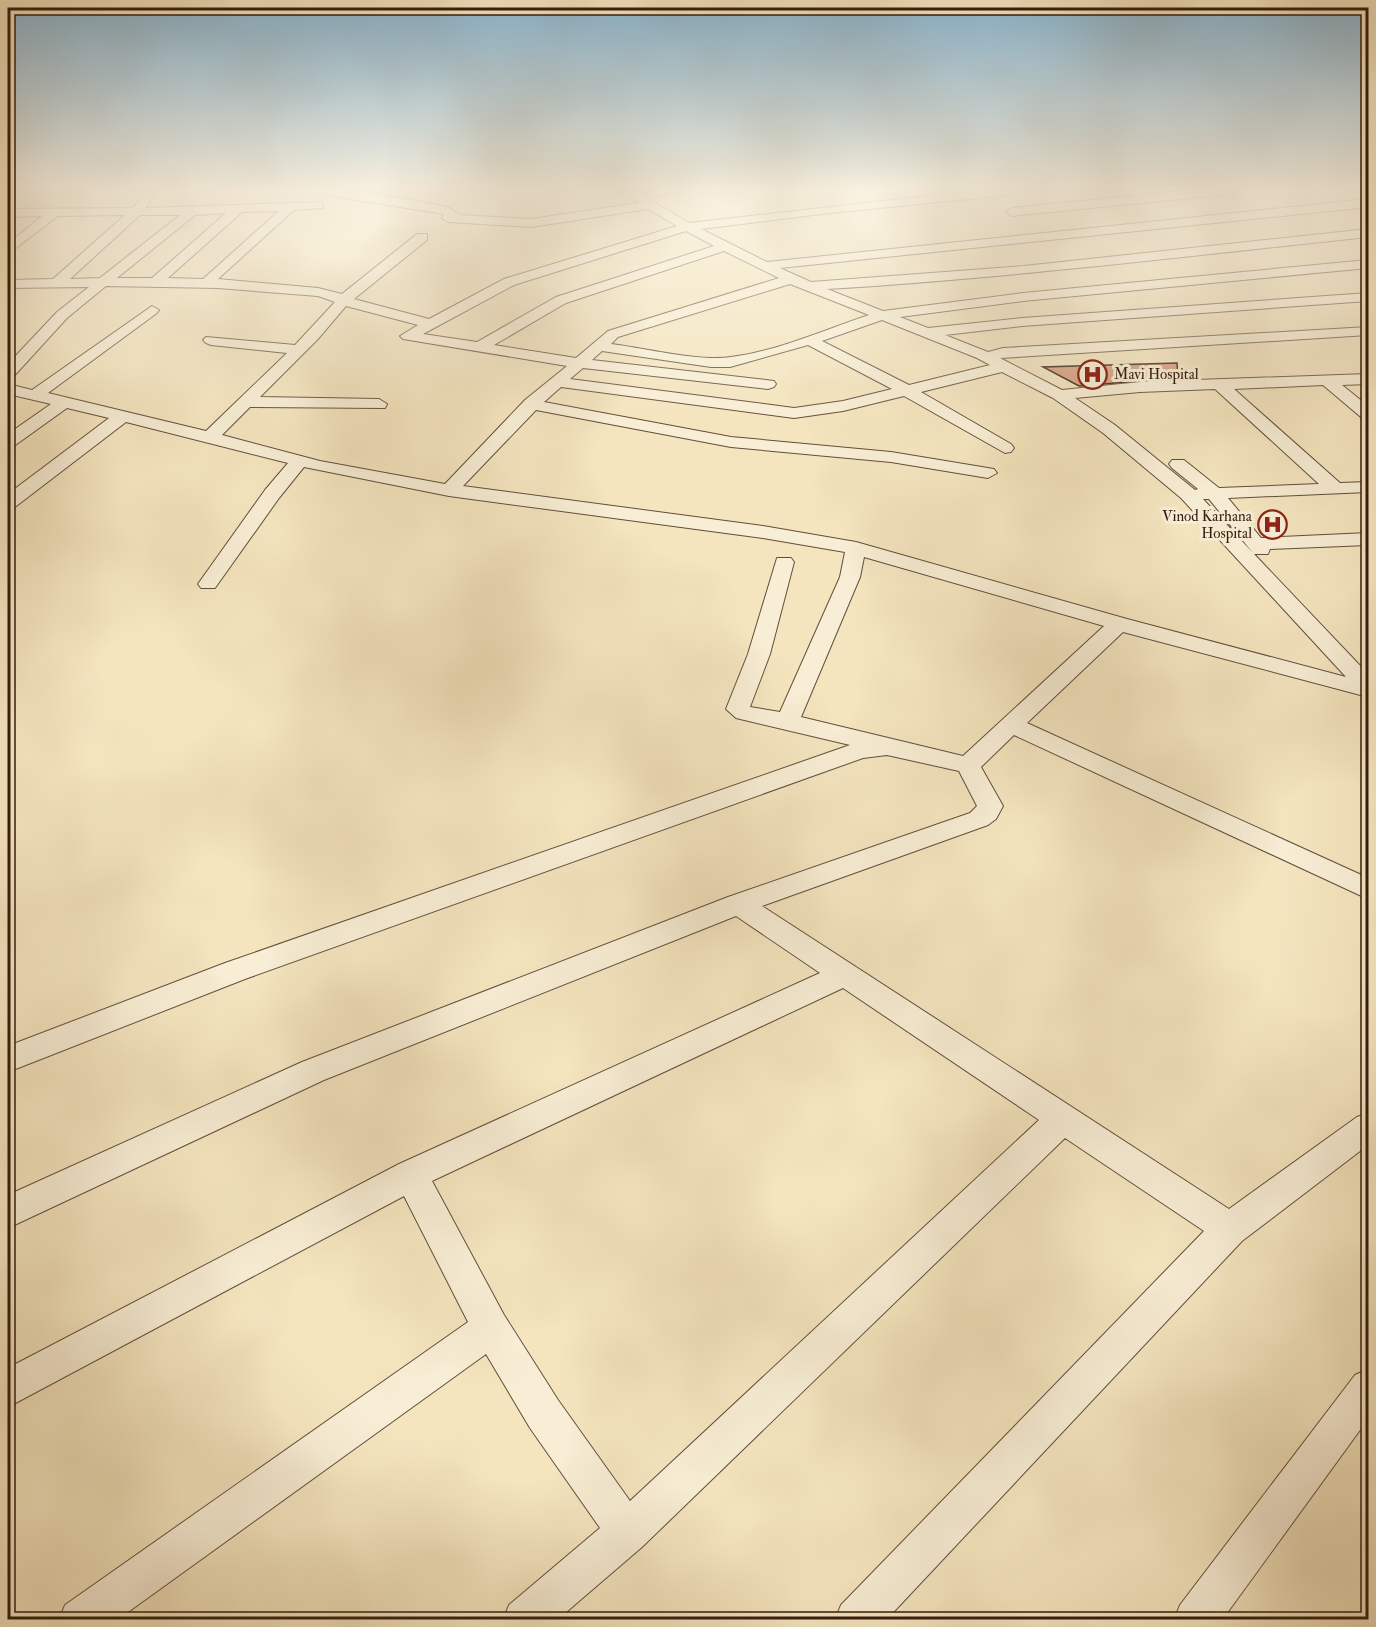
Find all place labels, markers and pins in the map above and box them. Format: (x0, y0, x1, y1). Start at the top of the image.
hospital icon: Mavi Hospital (1077, 358, 1109, 390)
place label: Mavi Hospital (1114, 365, 1199, 385)
place label: Vinod Karhana Hospital (1162, 507, 1253, 544)
hospital icon: Vinod Karhana Hospital (1257, 509, 1289, 541)

